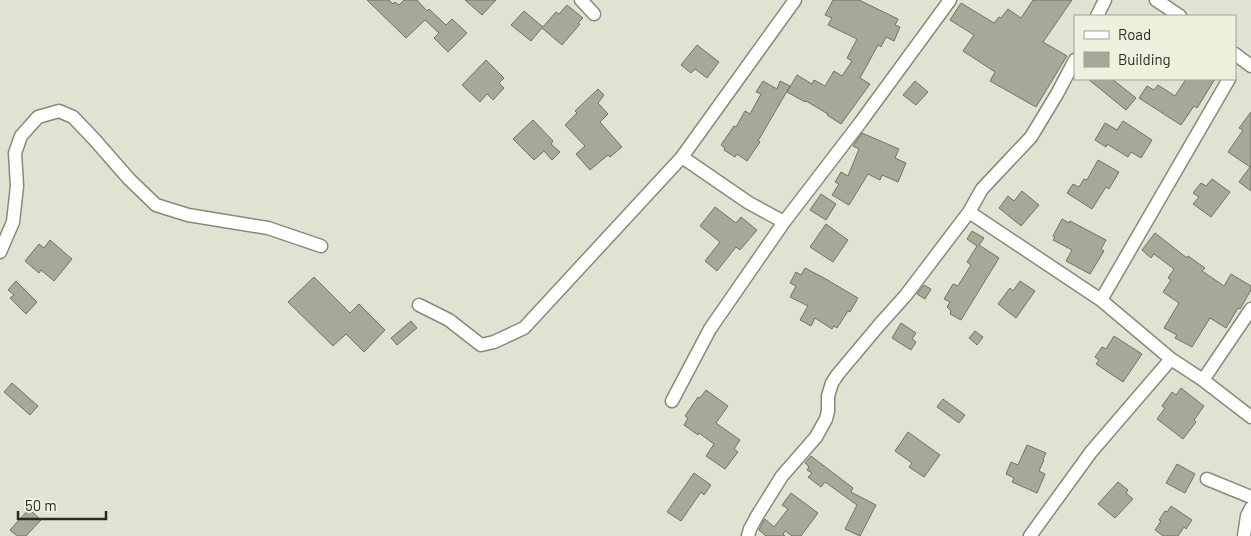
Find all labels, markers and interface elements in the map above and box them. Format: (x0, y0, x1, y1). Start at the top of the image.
legend (1074, 15, 1236, 80)
text: Road (1118, 25, 1151, 43)
text: Building (1118, 50, 1171, 68)
scale bar (18, 488, 105, 520)
text: 50 m (25, 496, 57, 514)

